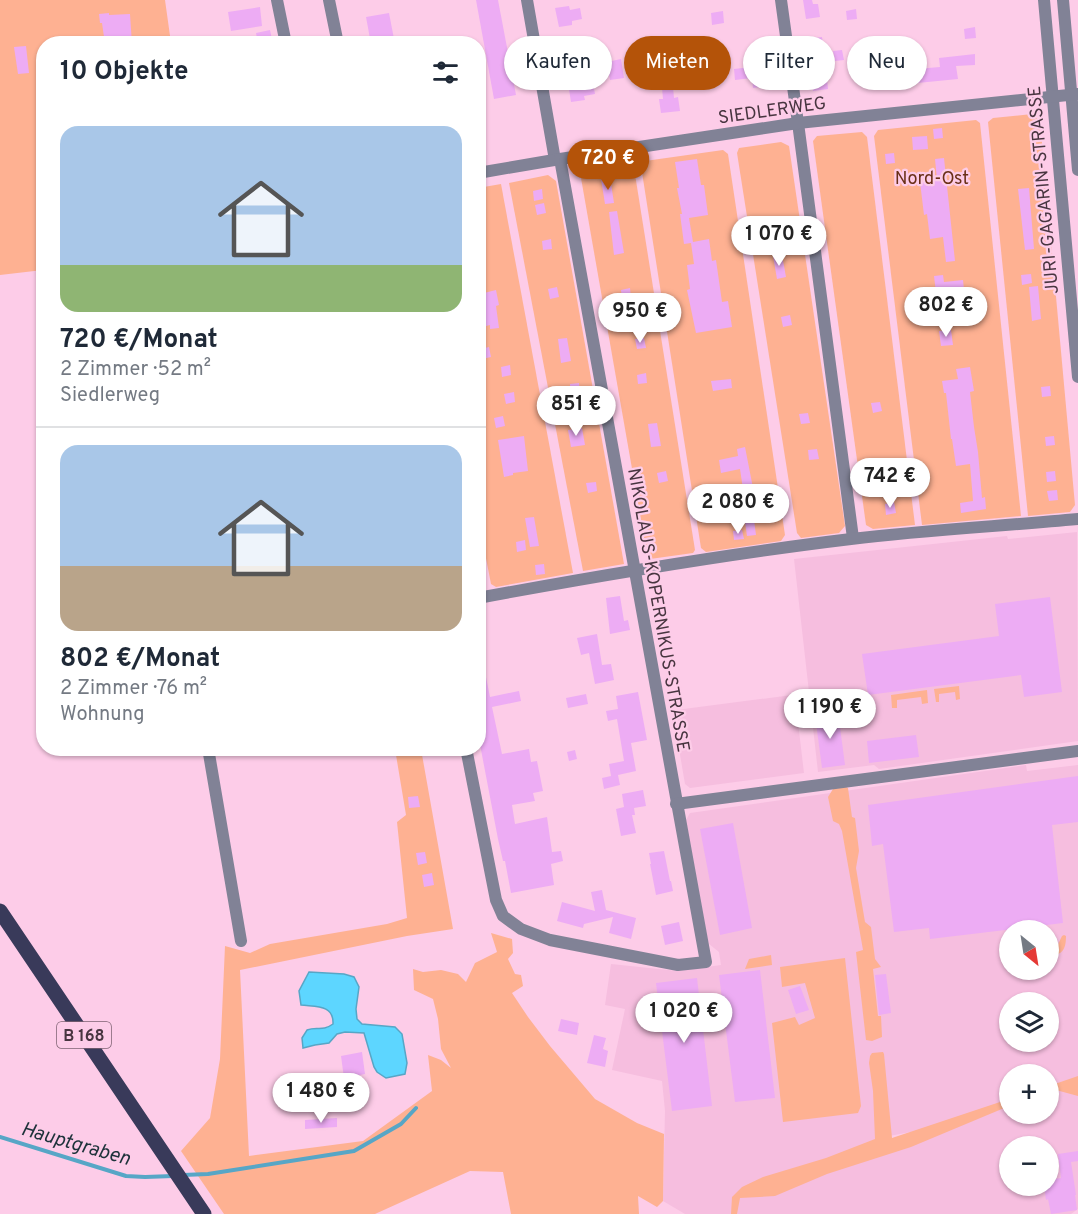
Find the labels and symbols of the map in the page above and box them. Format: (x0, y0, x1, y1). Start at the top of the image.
street label: JURI-GAGARIN-STRASSE (1024, 85, 1065, 295)
street label: SIEDLERWEG (717, 93, 828, 130)
pin: 720 € (566, 140, 650, 191)
park label: Nord-Ost (895, 168, 969, 191)
pin: 1 070 € (724, 216, 834, 267)
pin: 802 € (904, 287, 988, 338)
pin: 950 € (598, 293, 682, 344)
pin: 851 € (534, 386, 618, 437)
pin: 742 € (848, 458, 932, 509)
street label: NIKOLAUS-KOPERNIKUS-STRASSE (621, 466, 694, 754)
pin: 2 080 € (683, 484, 793, 535)
pin: 1 190 € (775, 689, 885, 740)
north arrow (999, 920, 1059, 980)
pin: 1 020 € (629, 993, 739, 1044)
road number: B 168 (57, 1022, 111, 1048)
pin: 1 480 € (266, 1073, 376, 1124)
water label: Hauptgraben (18, 1117, 133, 1173)

